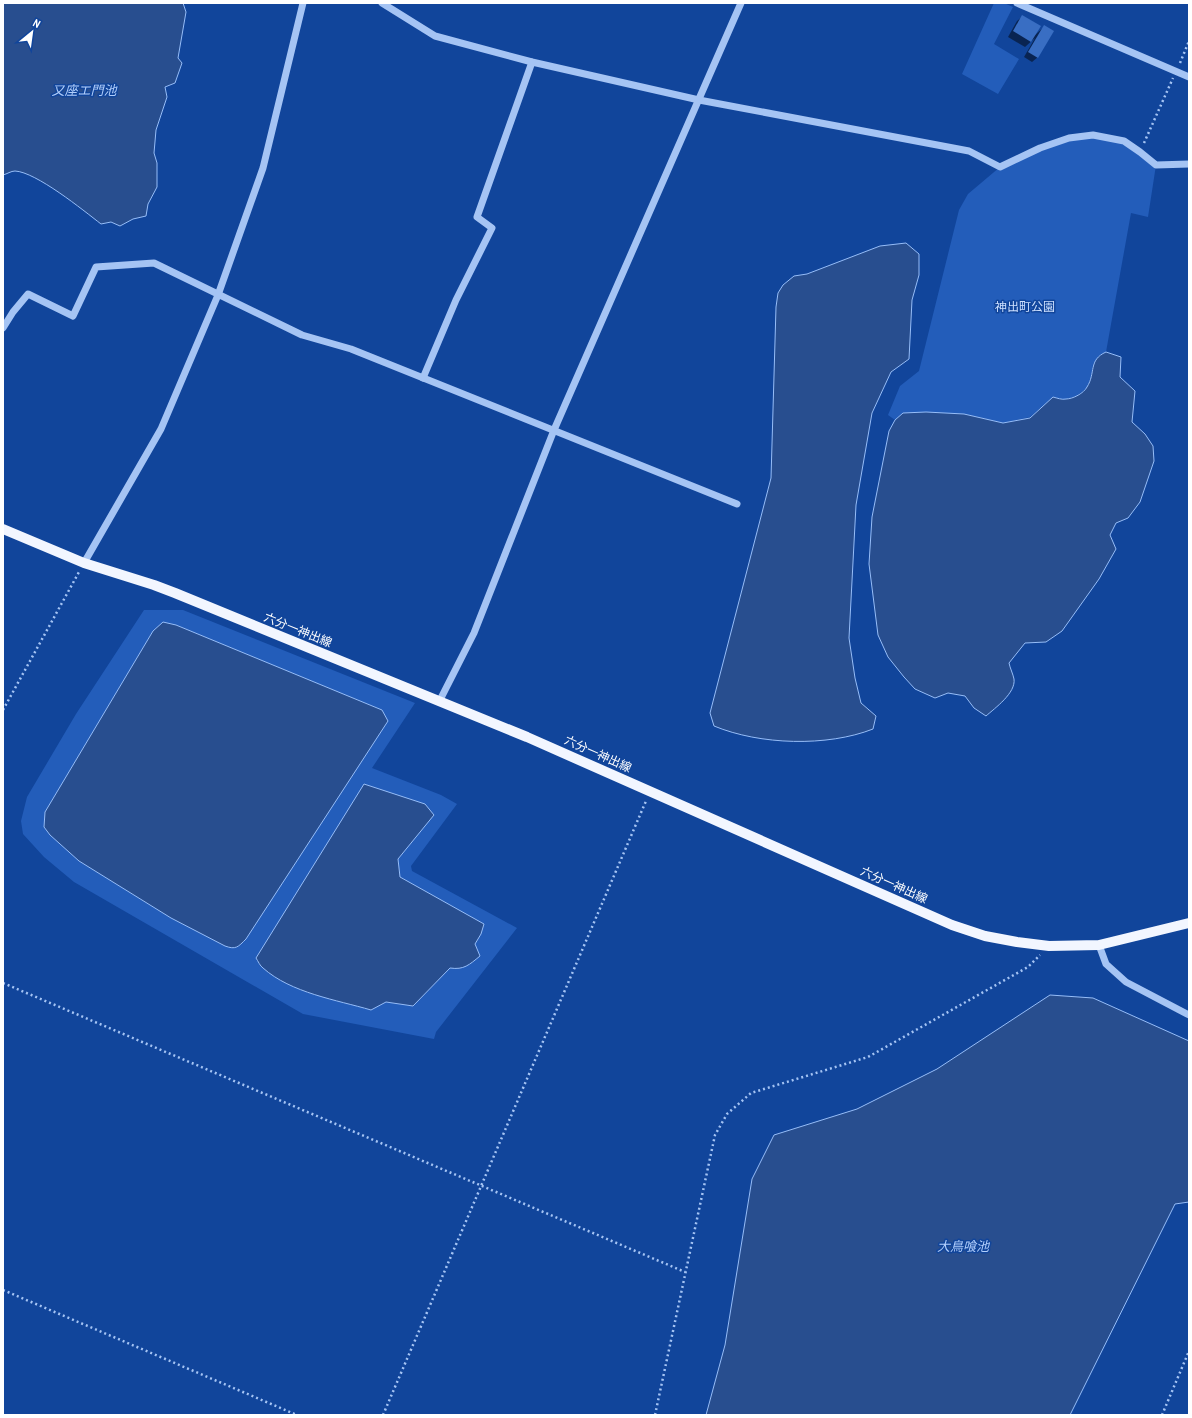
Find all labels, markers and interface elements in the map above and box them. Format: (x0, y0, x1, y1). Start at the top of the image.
north arrow (12, 12, 52, 52)
text: N (31, 16, 43, 31)
water label: 又座エ門池 (51, 82, 118, 99)
park label: 神出町公園 (995, 299, 1055, 315)
street label: 六分一神出線 (262, 609, 334, 651)
street label: 六分一神出線 (562, 732, 634, 776)
street label: 六分一神出線 (858, 863, 930, 907)
water label: 大鳥喰池 (937, 1238, 991, 1255)

